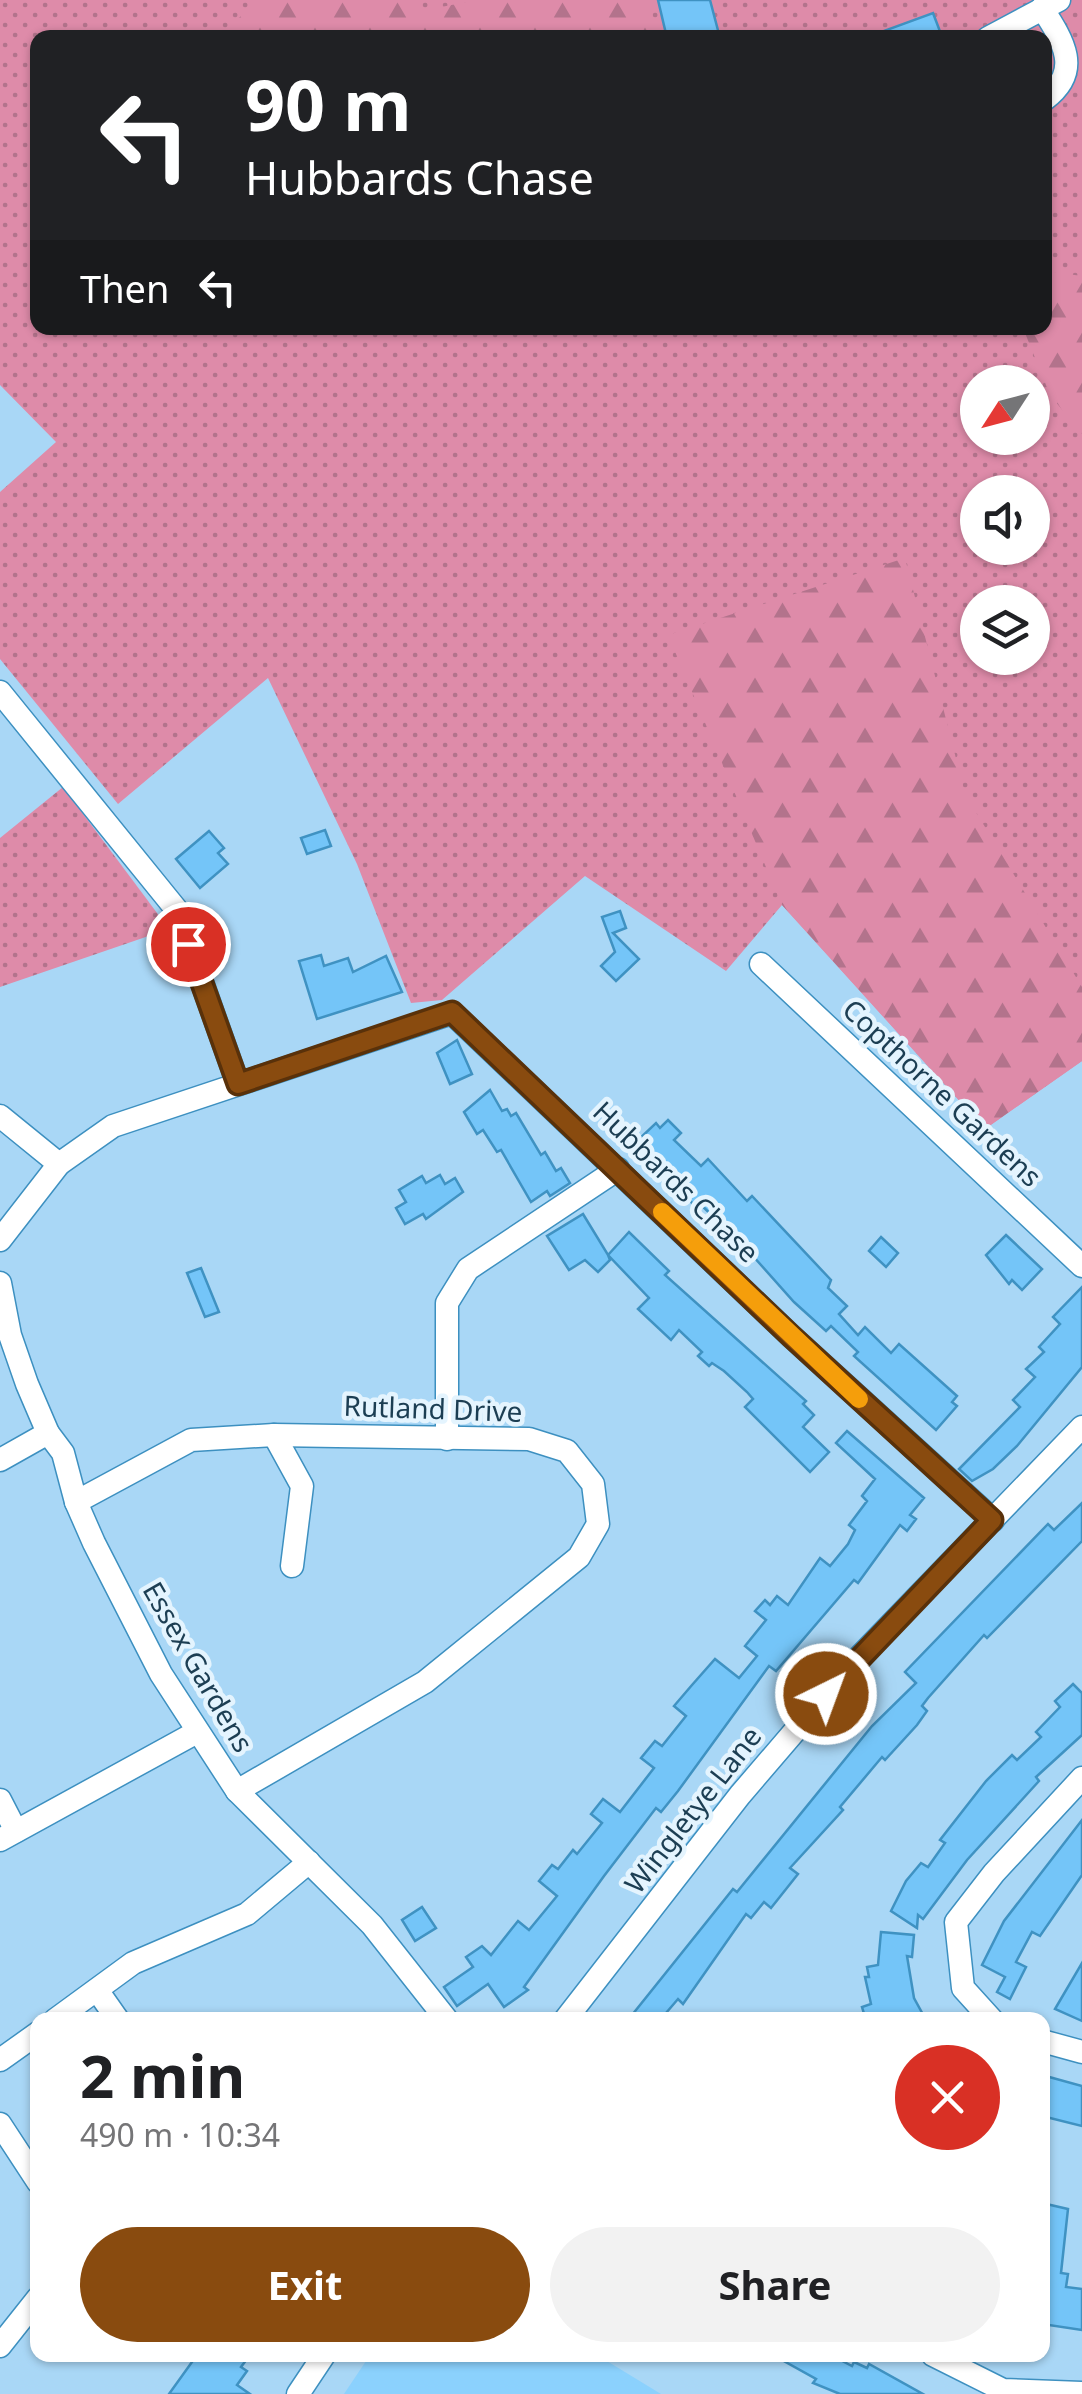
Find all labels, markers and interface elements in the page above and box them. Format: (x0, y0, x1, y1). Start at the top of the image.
text: 90 m (245, 56, 412, 152)
icon: left (80, 70, 210, 200)
text: Hubbards Chase (245, 147, 594, 208)
icon: left (190, 260, 245, 315)
text: Then (80, 262, 170, 314)
north arrow (960, 365, 1050, 455)
map controls (960, 365, 1050, 675)
button: sound (960, 475, 1050, 565)
button: layers (960, 585, 1050, 675)
pin (146, 902, 231, 987)
icon: arrive (161, 917, 216, 972)
street label: Copthorne Gardens (835, 990, 1050, 1194)
street label: Hubbards Chase (585, 1092, 768, 1270)
street label: Rutland Drive (343, 1386, 523, 1430)
street label: Essex Gardens (135, 1574, 263, 1759)
position arrow (774, 1642, 878, 1746)
street label: Wingletye Lane (615, 1718, 769, 1901)
text: 2 min (80, 2034, 245, 2116)
button: close (895, 2045, 1000, 2150)
text: 490 m · 10:34 (80, 2113, 280, 2156)
button: Exit (80, 2227, 530, 2342)
button: Share (550, 2227, 1000, 2342)

